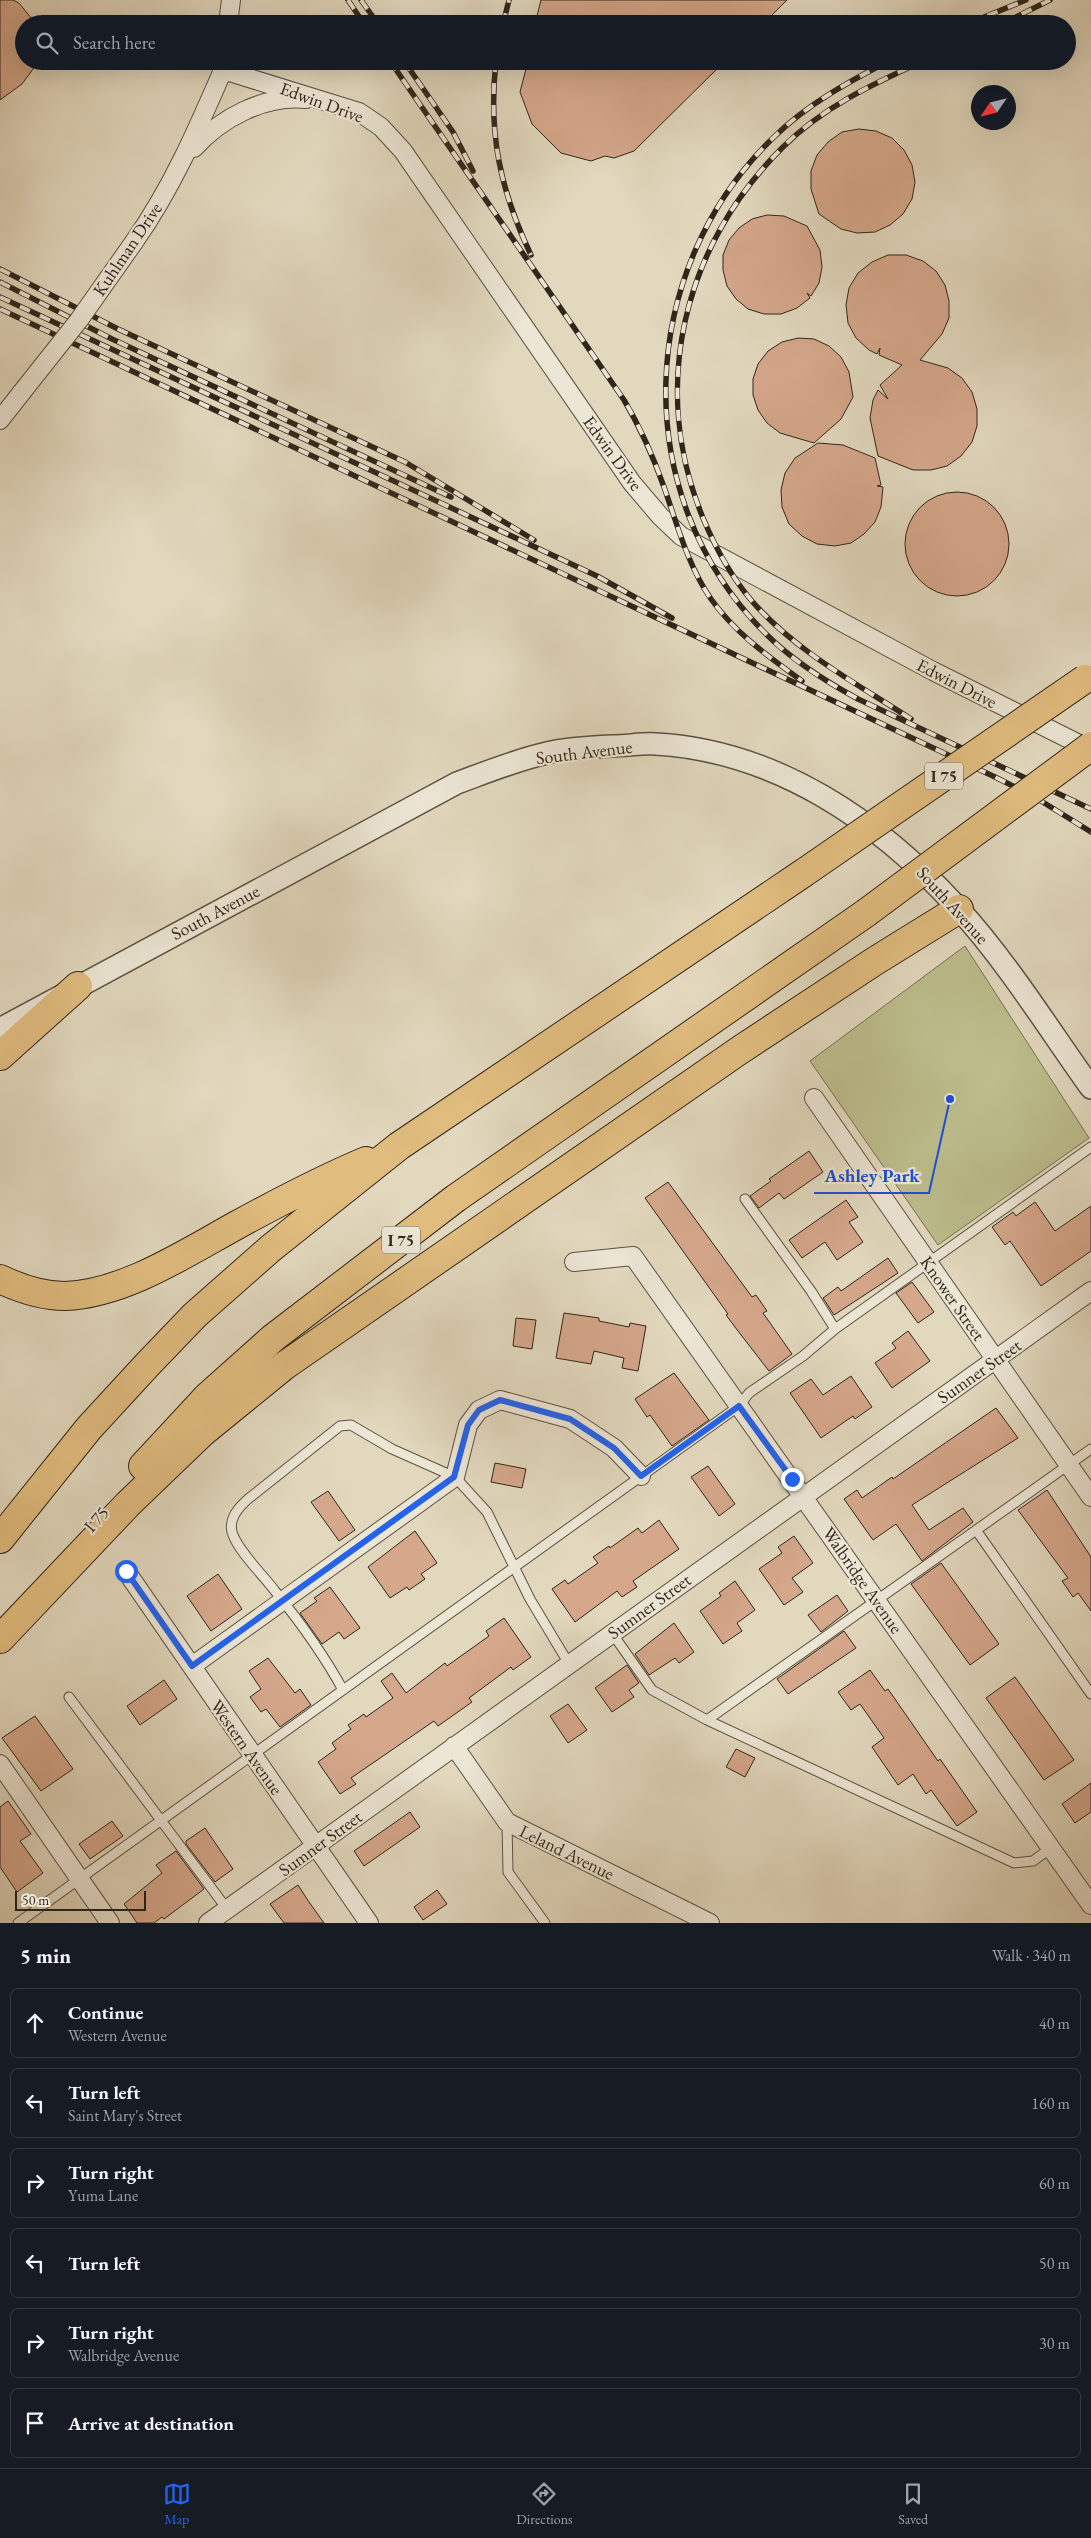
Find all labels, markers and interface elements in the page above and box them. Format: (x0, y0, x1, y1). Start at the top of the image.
search box (15, 15, 1076, 70)
icon: search (33, 29, 61, 57)
text: Search here (73, 30, 155, 55)
street label: Edwin Drive (277, 76, 367, 128)
north arrow (971, 85, 1016, 130)
street label: Kuhlman Drive (87, 198, 167, 300)
street label: Edwin Drive (578, 411, 648, 495)
street label: Edwin Drive (913, 653, 1001, 713)
street label: South Avenue (534, 735, 634, 769)
road number: I 75 (925, 762, 963, 789)
street label: South Avenue (912, 861, 994, 949)
street label: South Avenue (167, 879, 263, 945)
callout: Ashley Park (814, 1159, 929, 1193)
text: Ashley Park (823, 1163, 920, 1188)
road number: I 75 (382, 1226, 420, 1254)
street label: Knower Street (915, 1251, 991, 1345)
street label: Sumner Street (932, 1333, 1026, 1408)
route end (781, 1468, 804, 1491)
street label: I 75 (78, 1501, 114, 1537)
street label: Walbridge Avenue (818, 1522, 908, 1638)
route start (115, 1560, 138, 1583)
street label: Sumner Street (603, 1568, 695, 1644)
street label: Western Avenue (206, 1695, 288, 1799)
street label: Sumner Street (274, 1805, 366, 1881)
street label: Leland Avenue (516, 1819, 618, 1885)
scale bar (15, 1888, 146, 1911)
text: 50 m (22, 1891, 49, 1909)
text: 5 min (20, 1942, 71, 1969)
text: Walk · 340 m (992, 1945, 1071, 1966)
text: Continue (68, 2000, 143, 2025)
icon: ahead (21, 2009, 49, 2037)
text: 40 m (1039, 2013, 1070, 2034)
text: Western Avenue (68, 2025, 167, 2046)
text: Turn left (68, 2080, 140, 2105)
icon: left (21, 2089, 49, 2117)
text: 160 m (1031, 2093, 1070, 2114)
text: Saint Mary's Street (68, 2105, 182, 2126)
text: Turn right (68, 2160, 154, 2185)
icon: right (21, 2169, 49, 2197)
text: 60 m (1039, 2173, 1070, 2194)
text: Yuma Lane (68, 2185, 138, 2206)
icon: left (21, 2249, 49, 2277)
text: Turn left (68, 2251, 140, 2276)
text: 50 m (1039, 2253, 1070, 2274)
text: Turn right (68, 2320, 154, 2345)
icon: right (21, 2329, 49, 2357)
text: 30 m (1039, 2333, 1070, 2354)
text: Walbridge Avenue (68, 2345, 179, 2366)
icon: arrive (21, 2409, 49, 2437)
text: Arrive at destination (68, 2411, 234, 2436)
tab: Map (163, 2480, 191, 2528)
tab: Directions (516, 2480, 573, 2528)
tab: Saved (898, 2480, 928, 2528)

